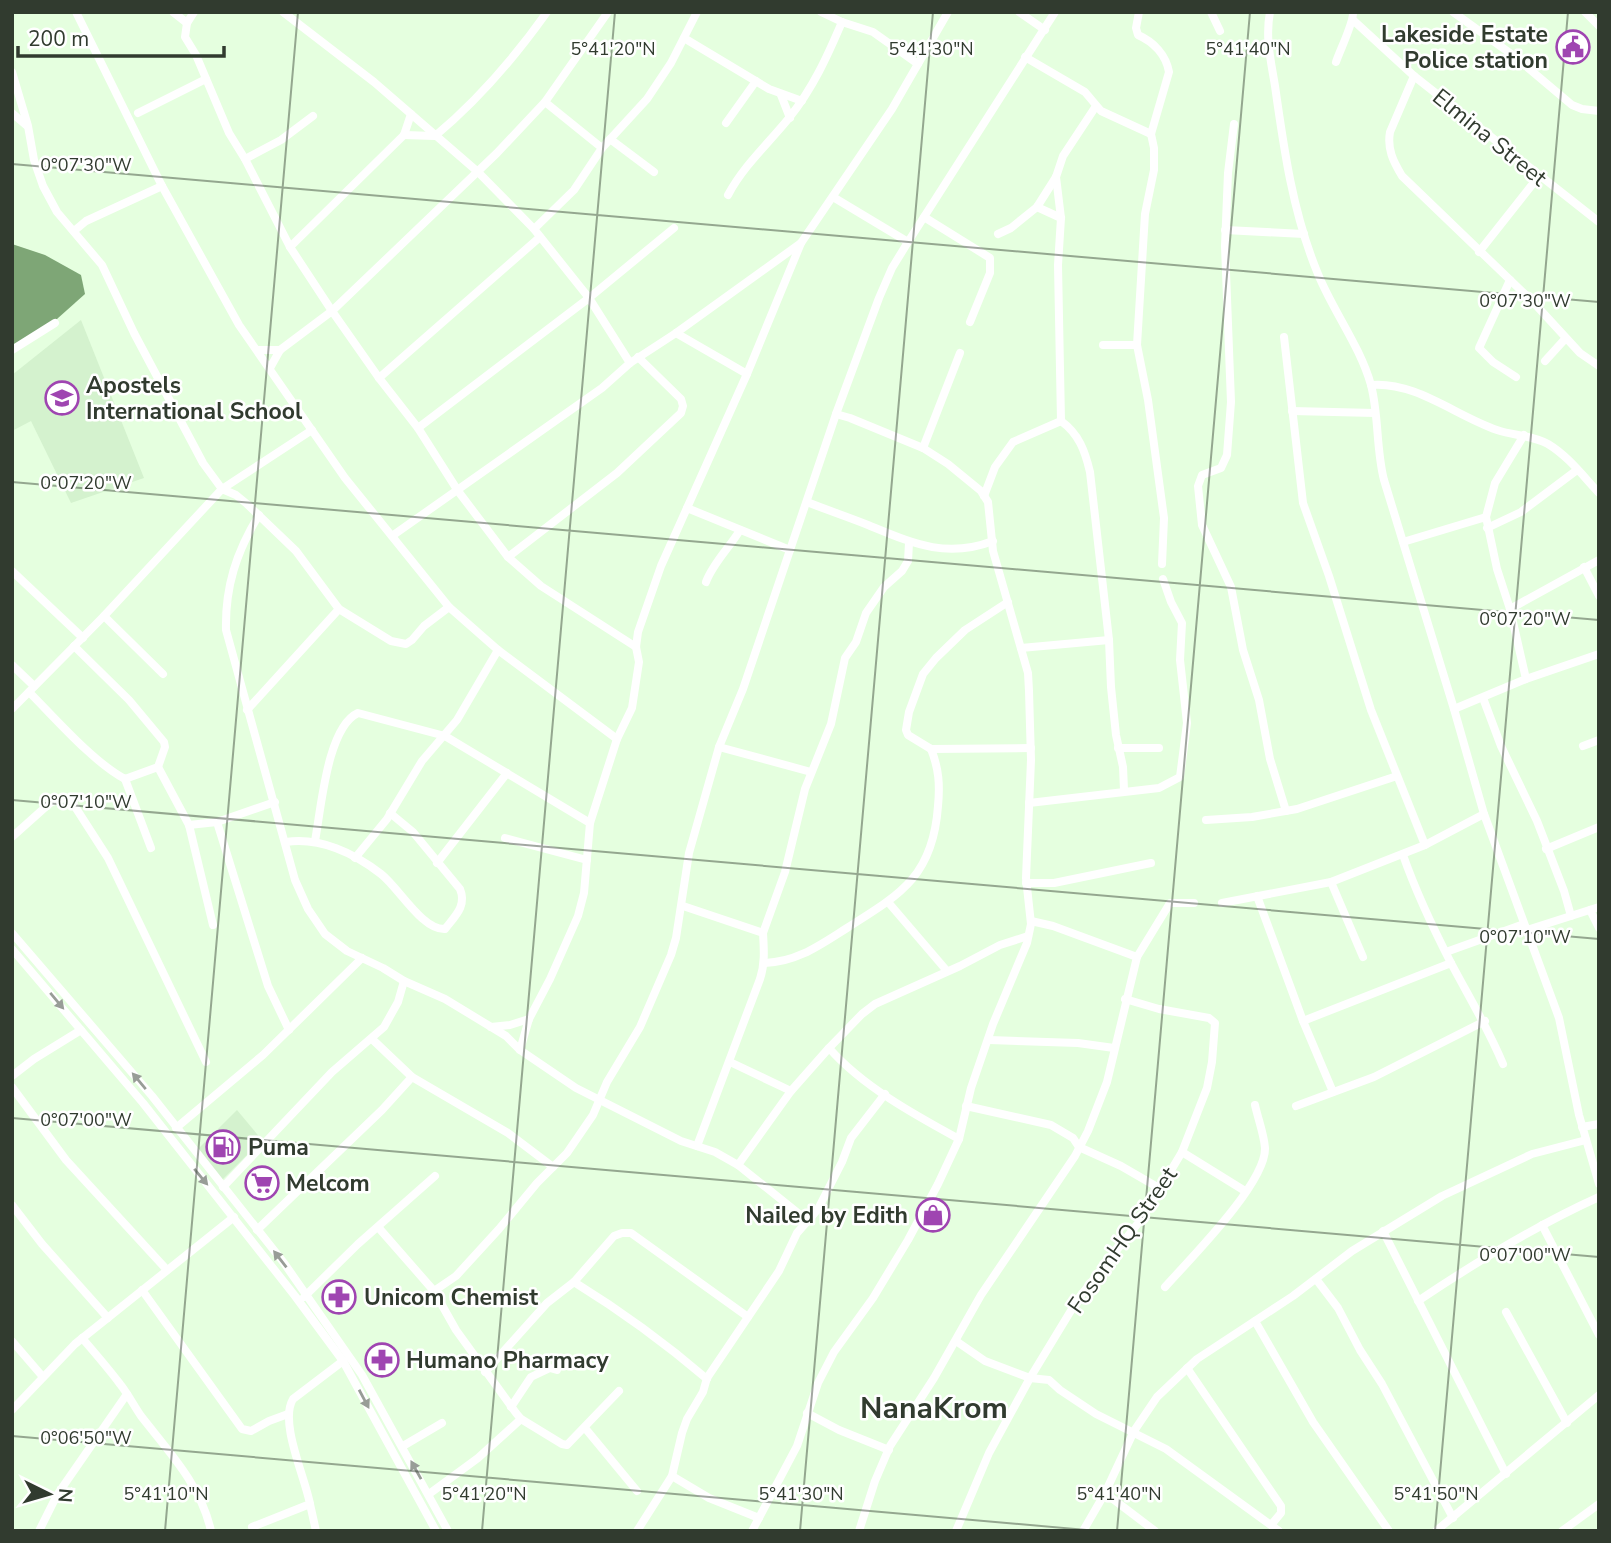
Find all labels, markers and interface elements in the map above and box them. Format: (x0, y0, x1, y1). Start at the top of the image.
scale bar (18, 14, 224, 58)
place label: Lakeside Estate Police station (1381, 19, 1548, 76)
text: 200 m (28, 25, 89, 53)
public building icon: Lakeside Estate Police station (1554, 28, 1592, 66)
text: 5°41'20"N (570, 37, 656, 61)
text: 5°41'30"N (888, 37, 974, 61)
text: 5°41'40"N (1205, 37, 1291, 61)
street label: Elmina Street (1426, 82, 1554, 194)
text: 0°07'30"W (40, 153, 132, 177)
text: 0°07'30"W (1479, 289, 1571, 313)
place label: Apostels International School (86, 370, 303, 427)
school or university icon: Apostels International School (43, 379, 81, 417)
text: 0°07'20"W (40, 471, 132, 495)
text: 0°07'20"W (1479, 607, 1571, 631)
text: 0°07'10"W (40, 790, 132, 814)
text: 0°07'10"W (1479, 925, 1571, 949)
one-way arrow (49, 992, 64, 1010)
one-way arrow (132, 1072, 147, 1089)
text: 0°07'00"W (40, 1108, 132, 1132)
fuel station icon: Puma (204, 1128, 242, 1166)
place label: Puma (248, 1132, 309, 1163)
street label: FosomHQ Street (1060, 1160, 1185, 1320)
supermarket icon: Melcom (243, 1164, 281, 1202)
one-way arrow (193, 1168, 208, 1186)
place label: Melcom (286, 1168, 370, 1199)
shop icon: Nailed by Edith (914, 1196, 952, 1234)
place label: Nailed by Edith (745, 1200, 908, 1231)
text: 0°07'00"W (1479, 1243, 1571, 1267)
one-way arrow (273, 1250, 288, 1268)
pharmacy icon: Unicom Chemist (320, 1278, 358, 1316)
place label: Unicom Chemist (364, 1282, 538, 1313)
pharmacy icon: Humano Pharmacy (363, 1341, 401, 1379)
place label: Humano Pharmacy (406, 1345, 610, 1376)
district label: NanaKrom (860, 1388, 1008, 1429)
one-way arrow (358, 1390, 370, 1409)
text: 0°06'50"W (40, 1426, 132, 1450)
north arrow (14, 1459, 84, 1529)
one-way arrow (410, 1461, 422, 1480)
text: 5°41'10"N (123, 1482, 209, 1506)
text: 5°41'20"N (441, 1482, 527, 1506)
text: 5°41'30"N (758, 1482, 844, 1506)
text: 5°41'40"N (1076, 1482, 1162, 1506)
text: 5°41'50"N (1393, 1482, 1479, 1506)
text: N (51, 1487, 79, 1504)

